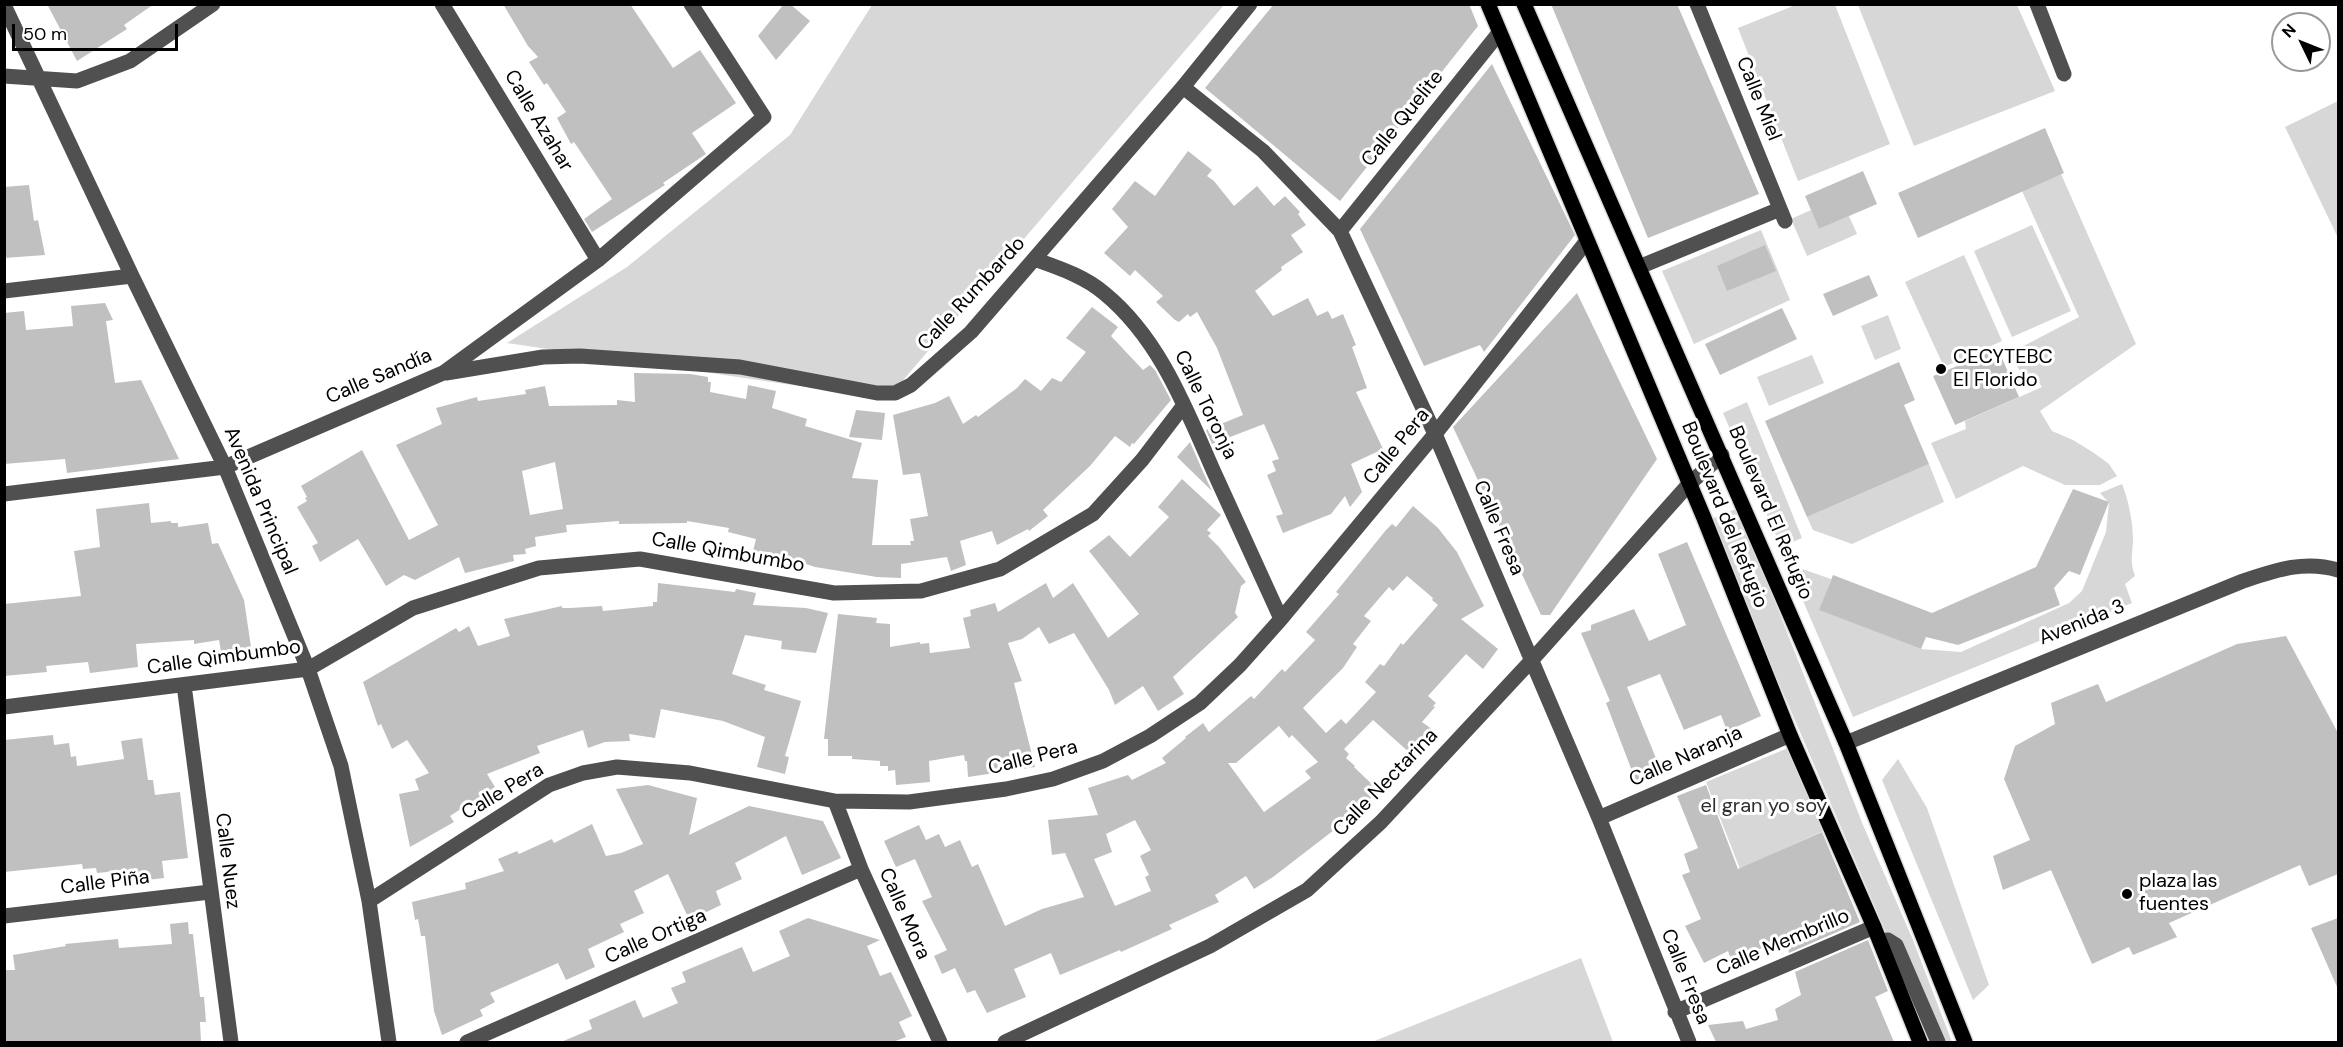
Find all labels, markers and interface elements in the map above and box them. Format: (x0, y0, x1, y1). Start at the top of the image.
scale bar (15, 12, 182, 50)
north arrow (2271, 12, 2331, 72)
text: N (2277, 19, 2301, 42)
text: 50 m (23, 22, 67, 46)
street label: Calle Miel (1730, 54, 1786, 144)
street label: Calle Azahar (498, 66, 578, 176)
street label: Calle Quelite (1357, 66, 1449, 172)
street label: Calle Rumbardo (913, 232, 1031, 356)
street label: Calle Sandía (322, 344, 436, 410)
place label: CECYTEBC El Florido (1953, 346, 2053, 393)
street label: Calle Toronja (1168, 347, 1242, 463)
marker: CECYTEBC El Florido (1934, 362, 1948, 376)
street label: Calle Pera (1359, 404, 1435, 490)
street label: Boulevard del Refugio (1676, 418, 1772, 612)
street label: Boulevard El Refugio (1723, 423, 1817, 603)
street label: Avenida Principal (218, 424, 302, 578)
street label: Calle Fresa (1467, 477, 1529, 579)
street label: Calle Qimbumbo (650, 528, 806, 578)
street label: Avenida 3 (2036, 595, 2128, 651)
street label: Calle Qimbumbo (146, 635, 302, 681)
street label: Calle Naranja (1626, 721, 1746, 793)
street label: Calle Nectarina (1329, 724, 1443, 842)
street label: Calle Pera (986, 735, 1080, 781)
street label: Calle Pera (458, 758, 548, 826)
park label: el gran yo soy (1701, 795, 1827, 819)
street label: Calle Nuez (209, 812, 245, 910)
street label: Calle Mora (873, 864, 935, 964)
street label: Calle Piña (59, 866, 151, 900)
place label: plaza las fuentes (2139, 870, 2218, 917)
marker: plaza las fuentes (2120, 887, 2134, 901)
street label: Calle Ortiga (602, 904, 710, 970)
street label: Calle Membrillo (1713, 904, 1853, 982)
street label: Calle Fresa (1655, 926, 1715, 1028)

